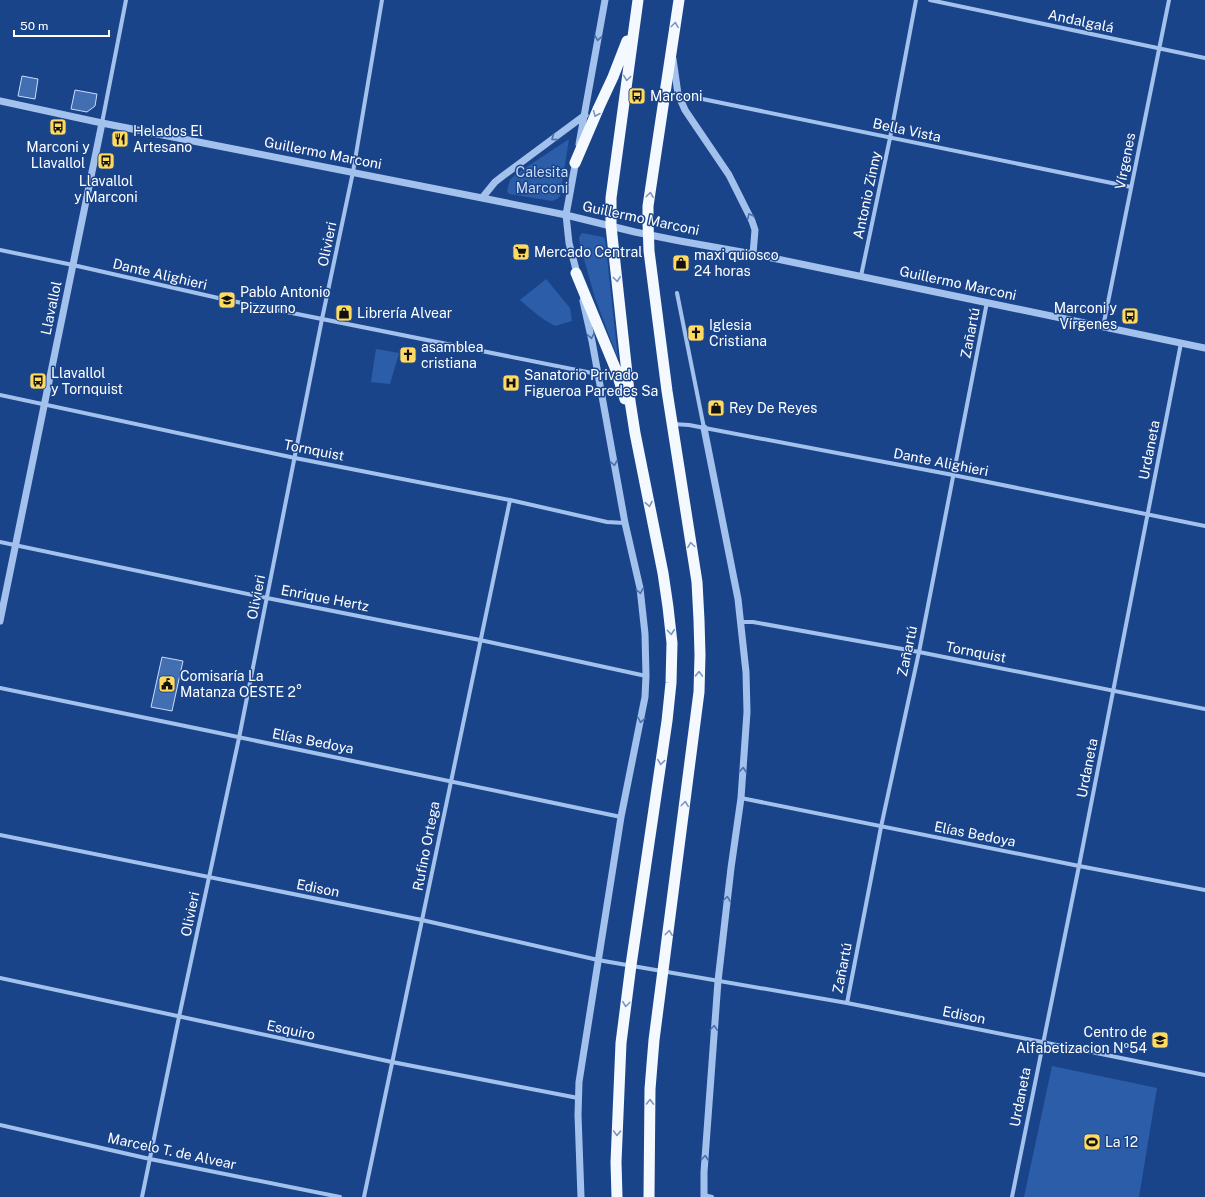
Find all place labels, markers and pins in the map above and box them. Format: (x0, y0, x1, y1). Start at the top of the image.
bus stop icon: Marconi (627, 86, 647, 106)
place label: Marconi (650, 88, 702, 104)
bus stop icon: Marconi y Llavallol (48, 117, 68, 137)
place label: Helados El Artesano (133, 123, 203, 155)
restaurant icon: Helados El Artesano (110, 129, 130, 149)
place label: Marconi y Llavallol (26, 139, 90, 171)
bus stop icon: Llavallol y Marconi (96, 151, 116, 171)
place label: Llavallol y Marconi (74, 173, 138, 205)
supermarket icon: Mercado Central (511, 242, 531, 262)
place label: Mercado Central (534, 244, 642, 260)
place label: maxi quiosco 24 horas (694, 247, 779, 279)
shop icon: maxi quiosco 24 horas (671, 253, 691, 273)
place label: Pablo Antonio Pizzurno (240, 284, 330, 316)
school or university icon: Pablo Antonio Pizzurno (217, 290, 237, 310)
place label: Marconi y Vírgenes (1054, 300, 1118, 332)
shop icon: Librería Alvear (334, 303, 354, 323)
place label: Librería Alvear (357, 305, 452, 321)
bus stop icon: Marconi y Vírgenes (1120, 306, 1140, 326)
place label: Iglesia Cristiana (709, 317, 767, 349)
church icon: Iglesia Cristiana (686, 323, 706, 343)
place label: asamblea cristiana (421, 339, 483, 371)
church icon: asamblea cristiana (398, 345, 418, 365)
place label: Llavallol y Tornquist (51, 365, 123, 397)
place label: Sanatorio Privado Figueroa Paredes Sa (524, 367, 658, 399)
bus stop icon: Llavallol y Tornquist (28, 371, 48, 391)
hospital icon: Sanatorio Privado Figueroa Paredes Sa (501, 373, 521, 393)
shop icon: Rey De Reyes (706, 398, 726, 418)
place label: Rey De Reyes (729, 400, 817, 416)
place label: Comisaría La Matanza OESTE 2° (180, 668, 302, 700)
public building icon: Comisaría La Matanza OESTE 2° (157, 674, 177, 694)
place label: Centro de Alfabetizacion Nº54 (1016, 1024, 1147, 1056)
school or university icon: Centro de Alfabetizacion Nº54 (1150, 1030, 1170, 1050)
sports icon: La 12 (1082, 1132, 1102, 1152)
place label: La 12 (1105, 1134, 1138, 1150)

